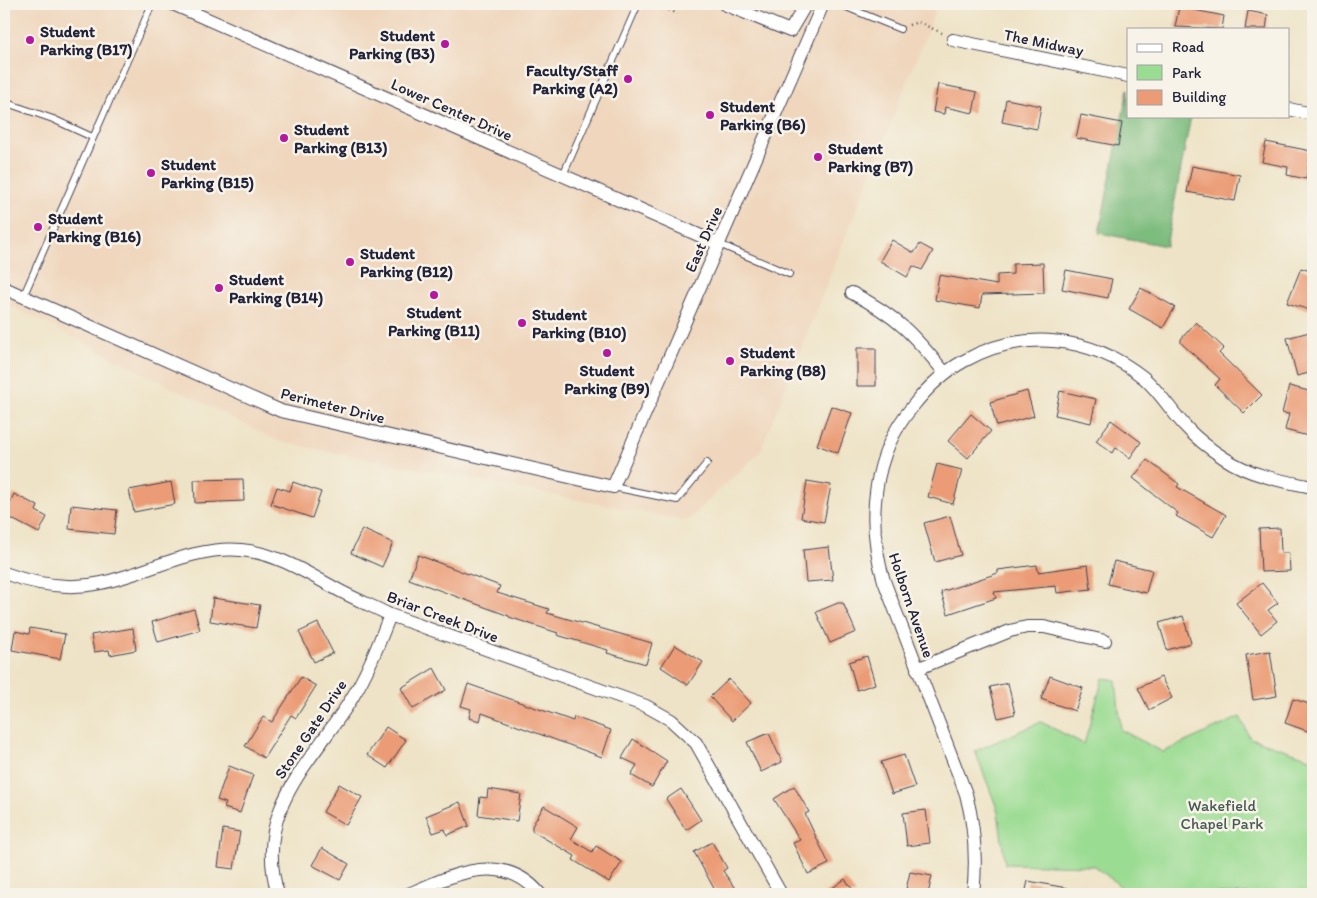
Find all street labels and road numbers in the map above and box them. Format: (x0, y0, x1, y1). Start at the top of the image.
street label: The Midway (1002, 25, 1086, 60)
street label: Lower Center Drive (388, 74, 516, 145)
street label: East Drive (681, 203, 726, 275)
street label: Perimeter Drive (279, 383, 387, 428)
street label: Holborn Avenue (885, 550, 938, 660)
street label: Briar Creek Drive (384, 586, 502, 647)
street label: Stone Gate Drive (270, 676, 351, 783)

